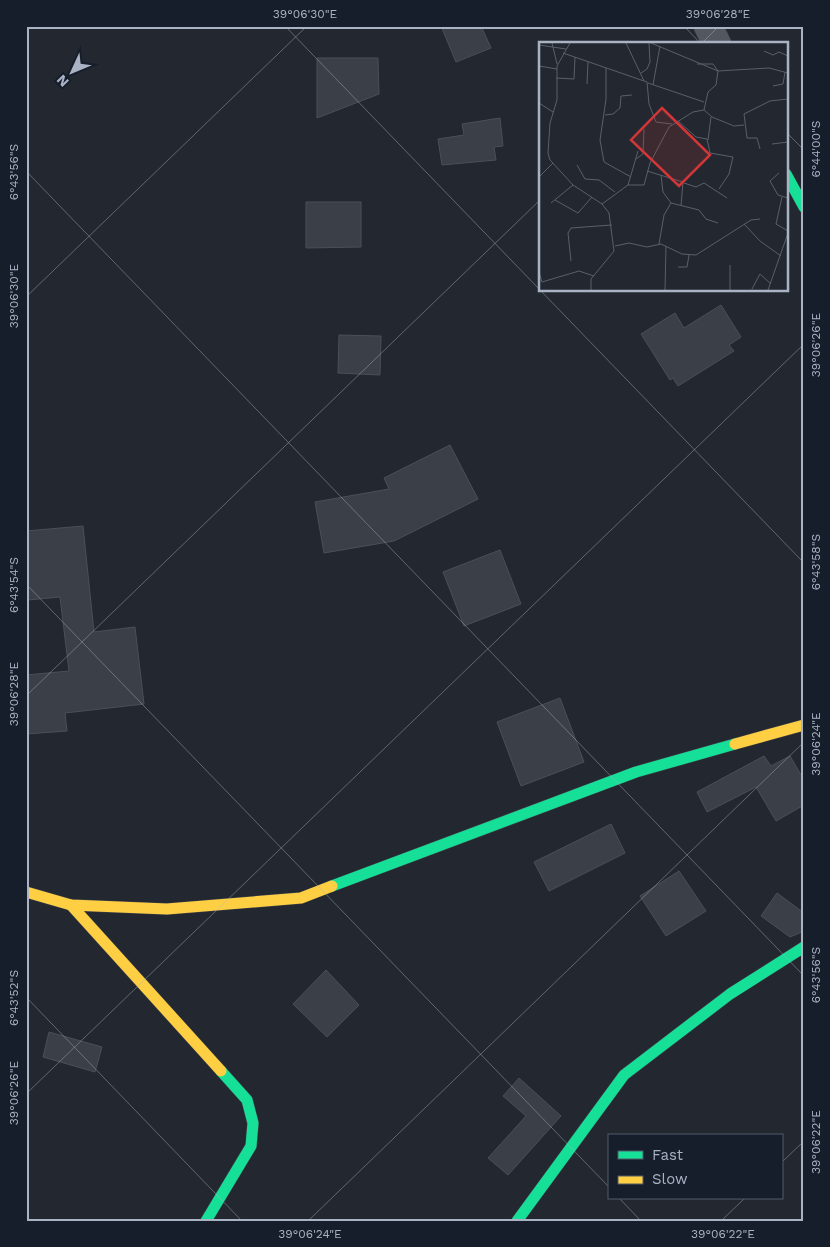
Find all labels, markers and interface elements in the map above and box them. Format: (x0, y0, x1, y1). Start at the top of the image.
text: 39°06'30"E (273, 7, 338, 21)
text: 39°06'28"E (686, 7, 751, 21)
inset map (539, 42, 788, 291)
north arrow (48, 48, 98, 98)
text: N (53, 72, 72, 90)
text: 6°44'00"S (809, 121, 823, 177)
text: 6°43'56"S (7, 144, 21, 200)
text: 39°06'30"E (7, 263, 21, 328)
text: 39°06'26"E (809, 313, 823, 377)
text: 6°43'58"S (809, 534, 823, 590)
text: 6°43'54"S (7, 557, 21, 613)
text: 39°06'28"E (7, 661, 21, 726)
text: 39°06'24"E (809, 712, 823, 776)
text: 6°43'56"S (809, 947, 823, 1003)
text: 6°43'52"S (7, 970, 21, 1026)
text: 39°06'26"E (7, 1061, 21, 1125)
text: 39°06'22"E (809, 1110, 823, 1174)
legend (608, 1134, 782, 1200)
text: Fast (652, 1146, 684, 1164)
text: Slow (652, 1170, 688, 1188)
text: 39°06'24"E (278, 1227, 342, 1241)
text: 39°06'22"E (691, 1227, 755, 1241)

